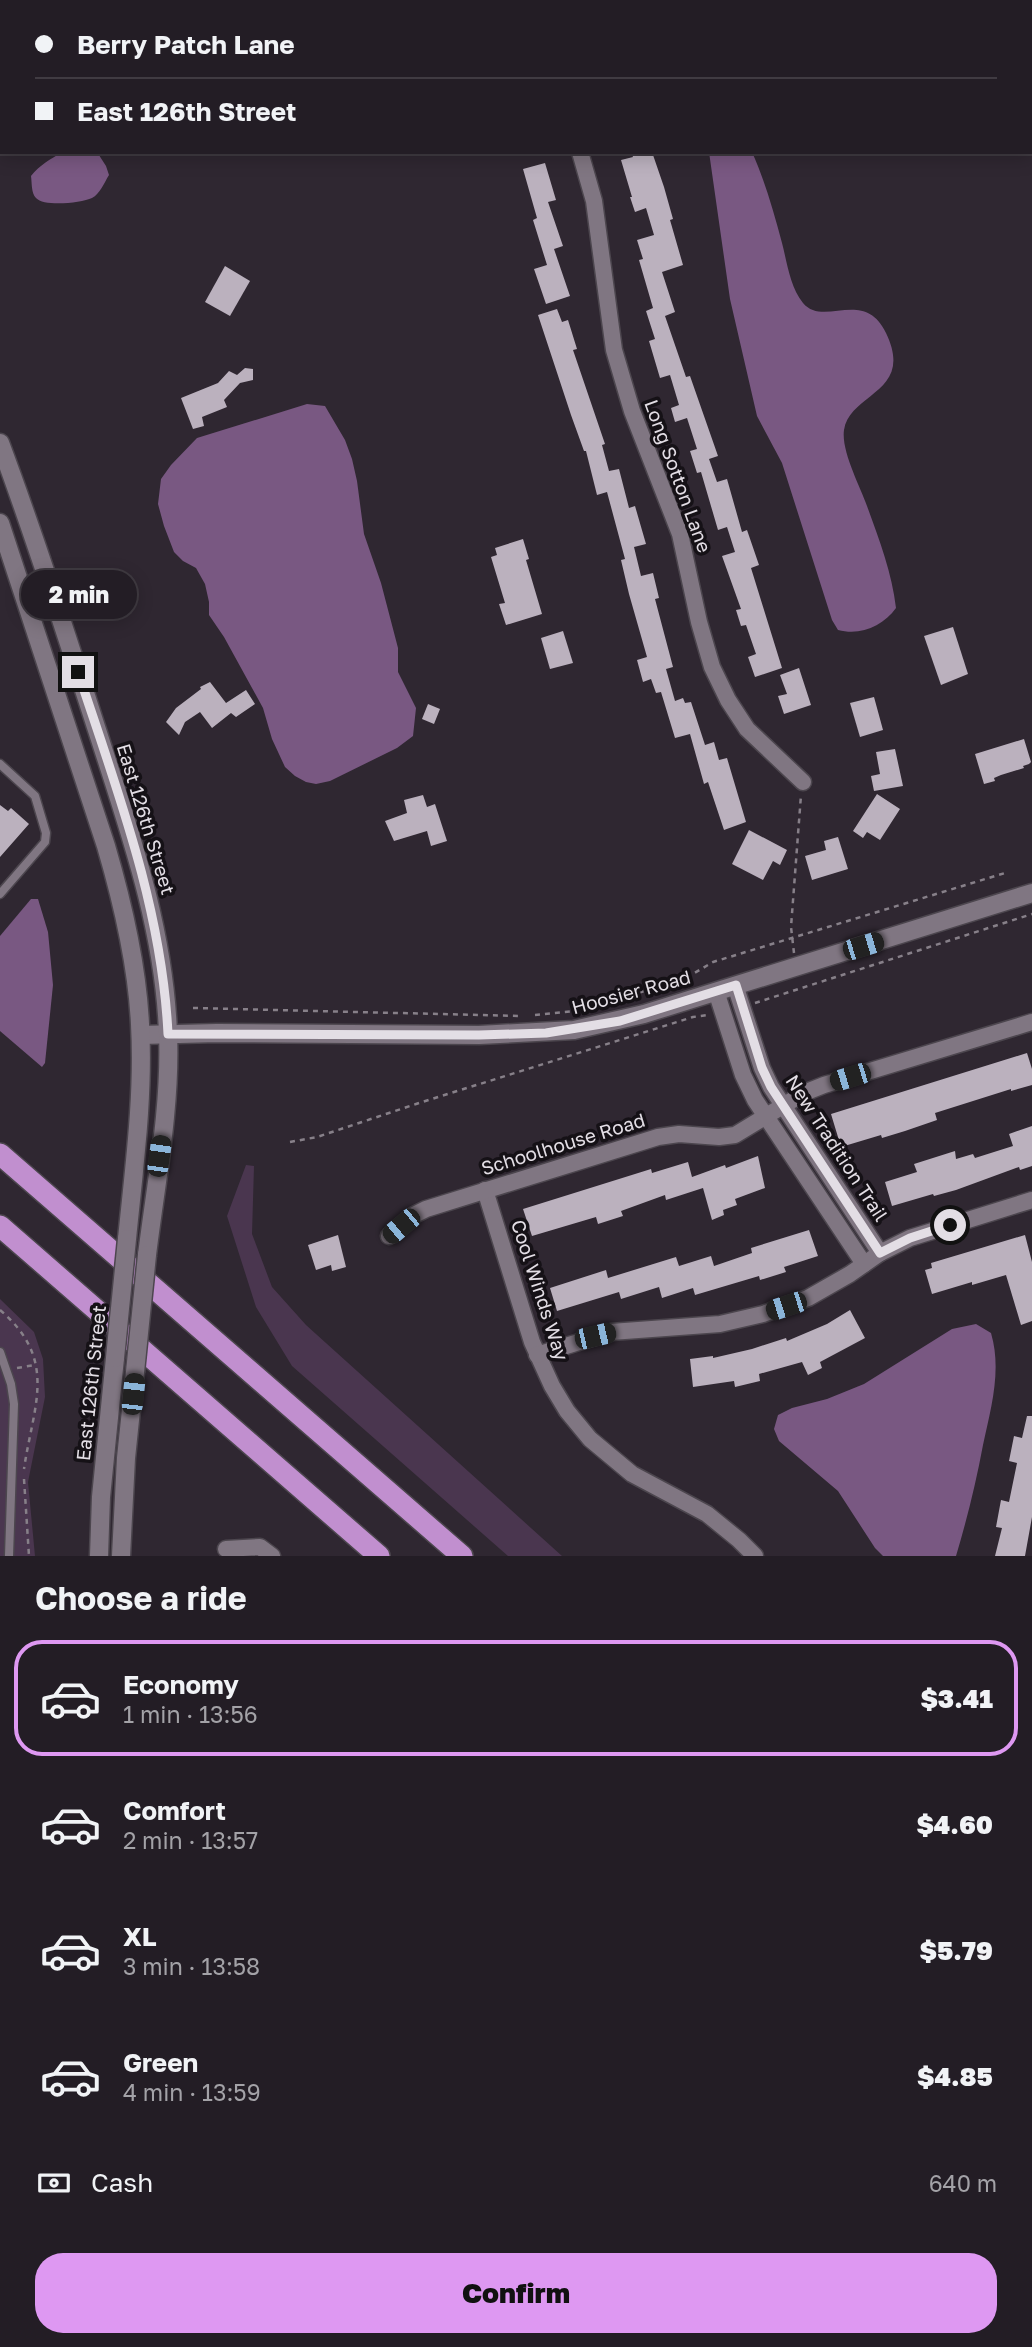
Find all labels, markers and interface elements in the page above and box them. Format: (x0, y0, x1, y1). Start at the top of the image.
text: Berry Patch Lane (77, 29, 295, 60)
text: East 126th Street (77, 96, 296, 127)
street label: Long Sotton Lane (640, 396, 717, 555)
callout: 2 min (20, 570, 136, 620)
text: 2 min (49, 580, 109, 608)
route end (62, 656, 94, 688)
street label: East 126th Street (113, 741, 180, 897)
car (840, 930, 887, 962)
street label: Hoosier Road (569, 965, 693, 1018)
car (827, 1061, 874, 1093)
street label: New Tradition Trail (781, 1070, 893, 1225)
street label: Schoolhouse Road (478, 1108, 648, 1179)
car (146, 1134, 173, 1178)
car (379, 1204, 424, 1248)
route start (934, 1209, 966, 1241)
street label: Cool Winds Way (507, 1217, 574, 1363)
car (763, 1290, 810, 1322)
street label: East 126th Street (71, 1304, 110, 1462)
car (573, 1321, 618, 1351)
car (121, 1372, 146, 1416)
text: Choose a ride (35, 1579, 247, 1617)
icon: car (39, 1667, 102, 1730)
text: Economy (123, 1669, 239, 1700)
text: $3.41 (920, 1683, 993, 1714)
text: 1 min · 13:56 (123, 1700, 258, 1728)
icon: car (39, 1793, 102, 1856)
text: Comfort (123, 1795, 226, 1826)
text: $4.60 (916, 1809, 993, 1840)
text: 2 min · 13:57 (123, 1826, 258, 1854)
icon: car (39, 1919, 102, 1982)
text: XL (123, 1921, 157, 1952)
text: $5.79 (919, 1935, 993, 1966)
text: 3 min · 13:58 (123, 1952, 260, 1980)
icon: car (39, 2045, 102, 2108)
text: Green (123, 2047, 198, 2078)
text: $4.85 (917, 2061, 993, 2092)
text: 4 min · 13:59 (123, 2078, 261, 2106)
icon: cash (35, 2164, 73, 2202)
text: Cash (91, 2167, 153, 2198)
text: 640 m (929, 2169, 997, 2197)
button: Confirm (35, 2253, 997, 2333)

